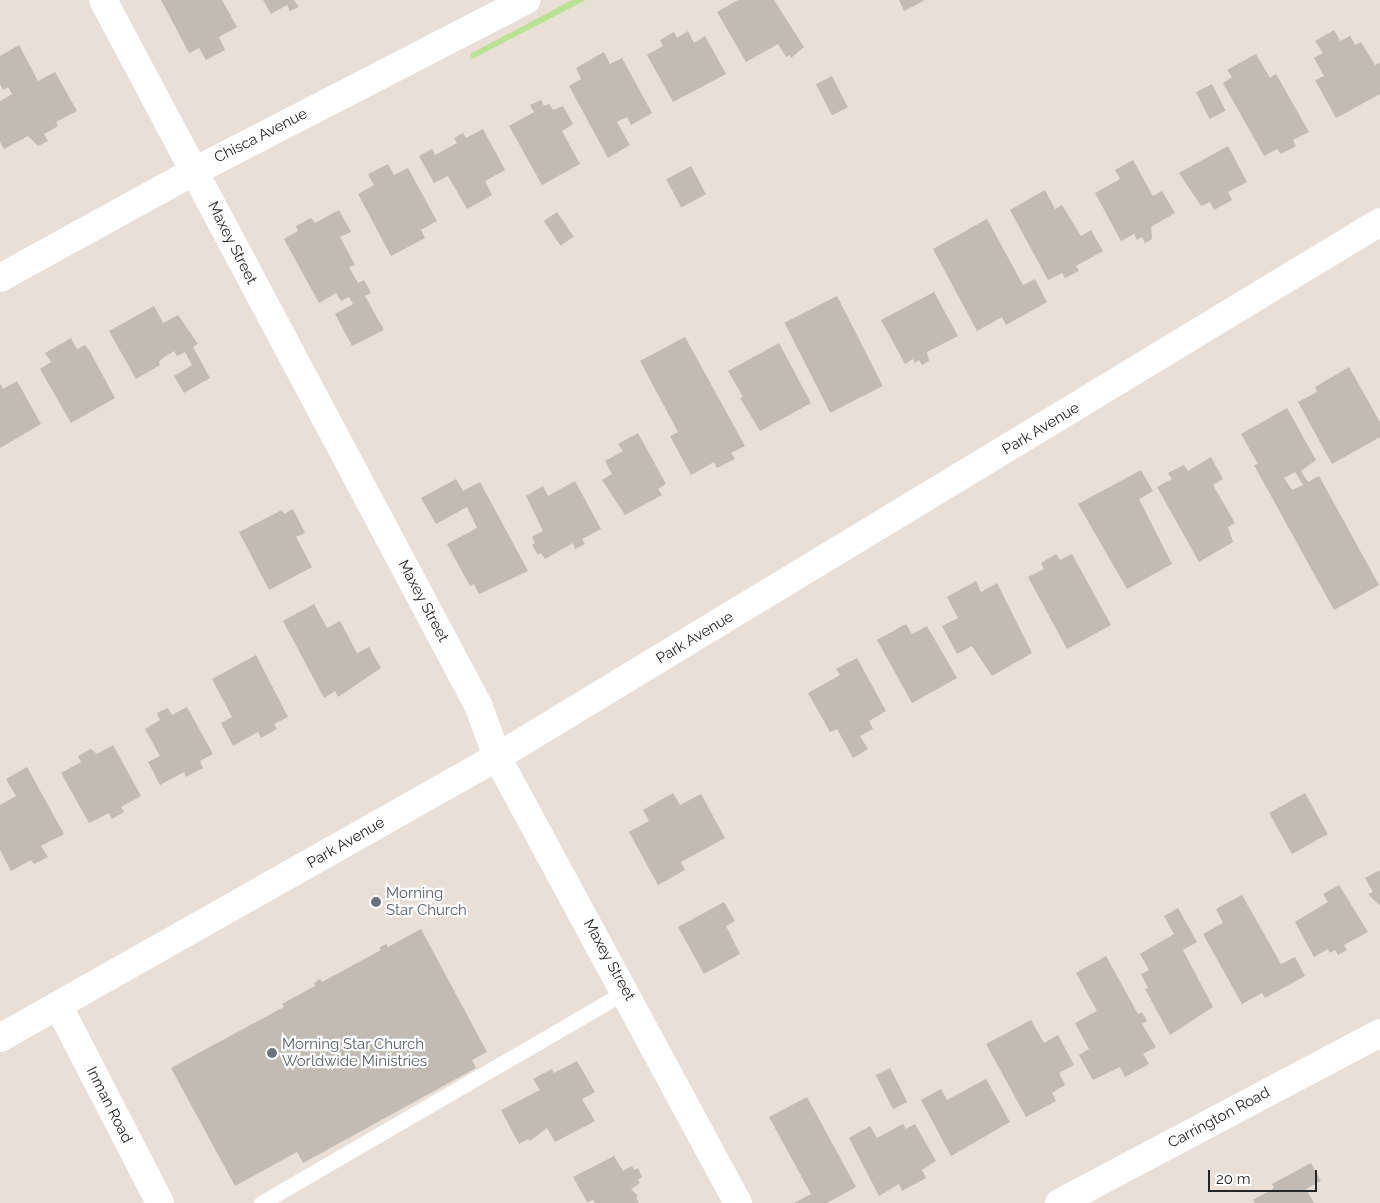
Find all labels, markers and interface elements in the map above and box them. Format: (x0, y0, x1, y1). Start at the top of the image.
street label: Chisca Avenue (211, 105, 311, 167)
street label: Maxey Street (203, 199, 261, 287)
street label: Park Avenue (999, 399, 1083, 459)
street label: Maxey Street (394, 557, 452, 645)
street label: Park Avenue (653, 608, 737, 668)
street label: Park Avenue (304, 813, 388, 873)
place label: Morning Star Church (386, 884, 467, 919)
marker: Morning Star Church (370, 896, 382, 908)
street label: Maxey Street (579, 916, 639, 1004)
place label: Morning Star Church Worldwide Ministries (282, 1035, 427, 1070)
marker: Morning Star Church Worldwide Ministries (266, 1047, 278, 1059)
street label: Inman Road (82, 1064, 136, 1146)
street label: Carrington Road (1165, 1084, 1273, 1152)
scale bar (1210, 1160, 1319, 1192)
text: 20 m (1216, 1170, 1251, 1188)

